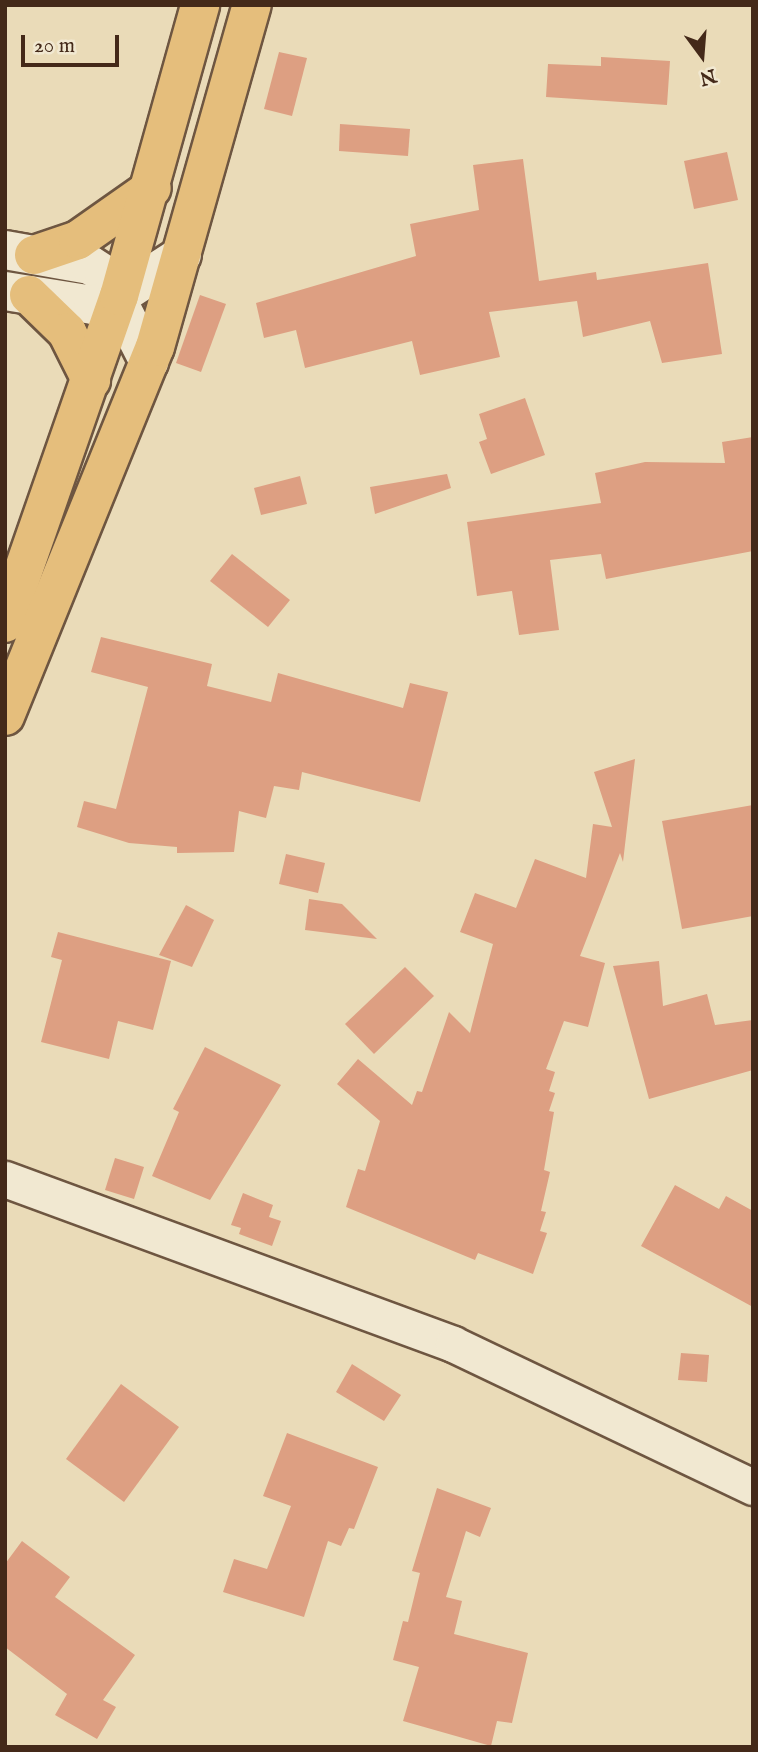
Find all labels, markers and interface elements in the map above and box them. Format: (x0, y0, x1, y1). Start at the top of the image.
scale bar (24, 21, 122, 65)
north arrow (667, 21, 737, 91)
text: 20 m (34, 33, 75, 60)
text: N (697, 62, 719, 90)

